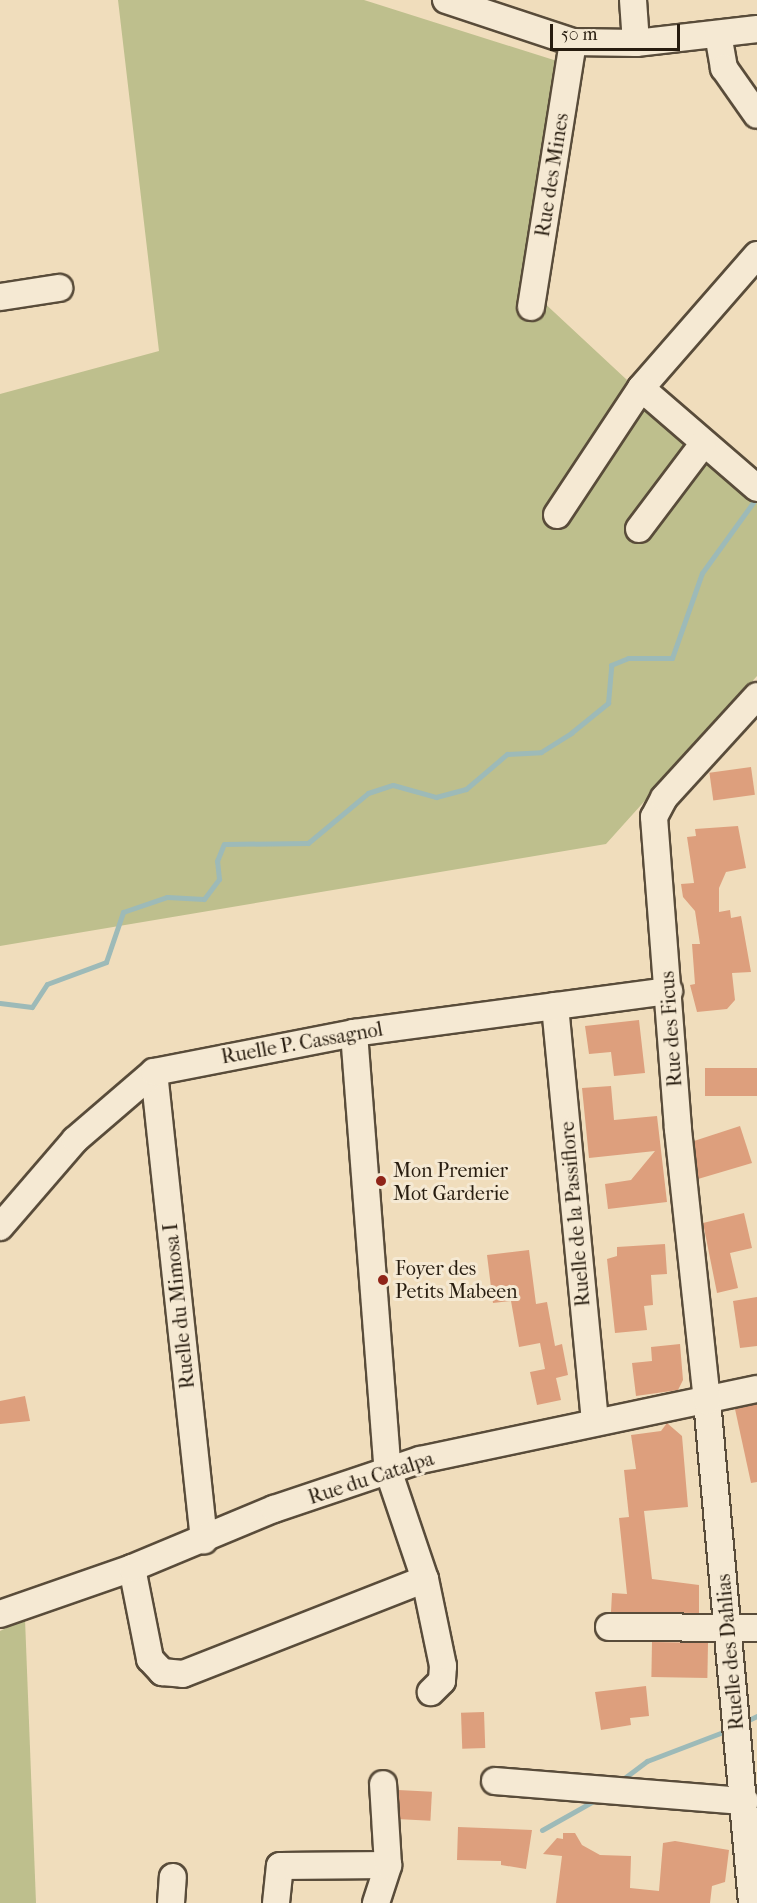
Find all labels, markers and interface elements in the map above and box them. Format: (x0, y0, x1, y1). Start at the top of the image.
scale bar (553, 12, 684, 50)
text: 50 m (561, 24, 597, 45)
street label: Rue des Mines (530, 111, 574, 239)
street label: Rue des Ficus (655, 970, 687, 1088)
street label: Ruelle P. Cassagnol (219, 1017, 385, 1069)
street label: Ruelle de la Passiflore (555, 1120, 595, 1308)
place label: Mon Premier Mot Garderie (393, 1158, 509, 1205)
marker: Mon Premier Mot Garderie (374, 1174, 388, 1188)
street label: Ruelle du Mimosa I (158, 1222, 200, 1390)
place label: Foyer des Petits Mabeen (395, 1256, 518, 1303)
marker: Foyer des Petits Mabeen (376, 1273, 390, 1287)
street label: Rue du Catalpa (305, 1446, 437, 1510)
street label: Ruelle des Dahlias (711, 1573, 749, 1731)

